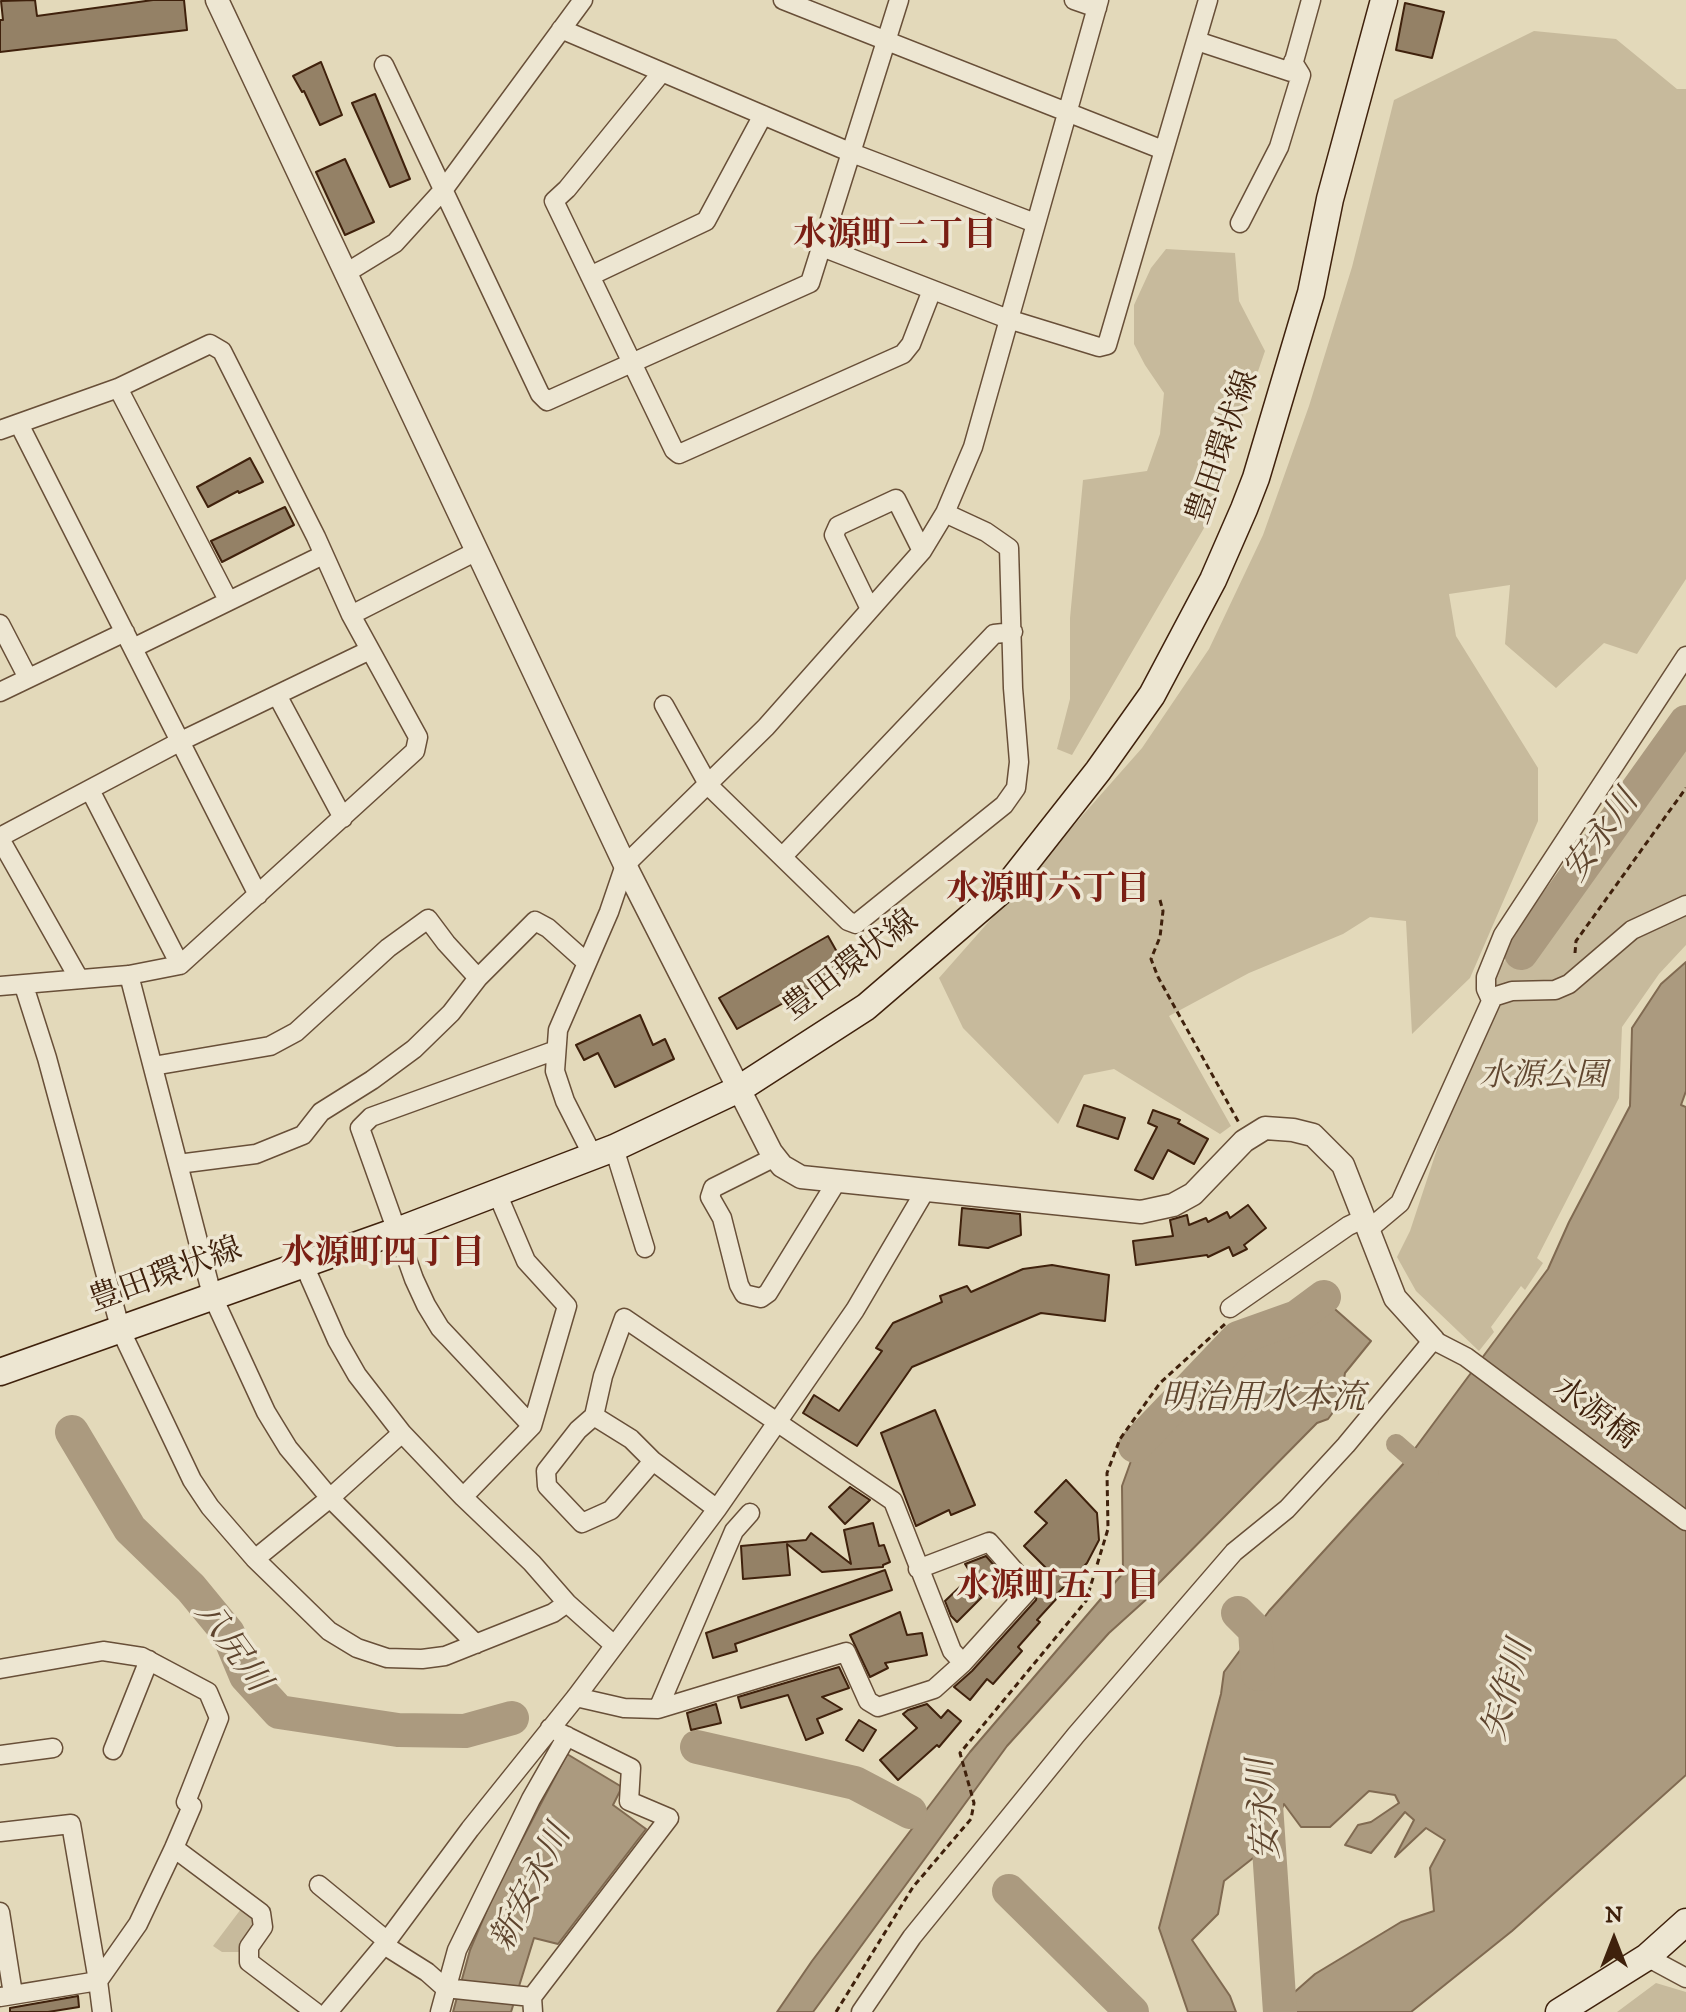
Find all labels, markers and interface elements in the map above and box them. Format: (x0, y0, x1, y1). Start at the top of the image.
district label: 水源町二丁目 (793, 218, 997, 258)
street label: 豊田環状線 (1181, 366, 1269, 530)
water label: 安永川 (1557, 784, 1649, 890)
district label: 水源町六丁目 (946, 872, 1150, 912)
street label: 豊田環状線 (777, 904, 927, 1030)
park label: 水源公園 (1479, 1059, 1607, 1097)
street label: 豊田環状線 (84, 1232, 248, 1322)
district label: 水源町四丁目 (281, 1236, 485, 1276)
street label: 水源橋 (1544, 1371, 1644, 1459)
water label: 明治用水本流 (1161, 1381, 1365, 1421)
district label: 水源町五丁目 (956, 1569, 1160, 1609)
water label: 八尻川 (184, 1595, 276, 1701)
water label: 矢作川 (1476, 1636, 1544, 1746)
water label: 安永川 (1243, 1757, 1291, 1861)
water label: 新安永川 (484, 1819, 582, 1959)
north arrow (1574, 1900, 1654, 1980)
text: N (1605, 1902, 1623, 1929)

